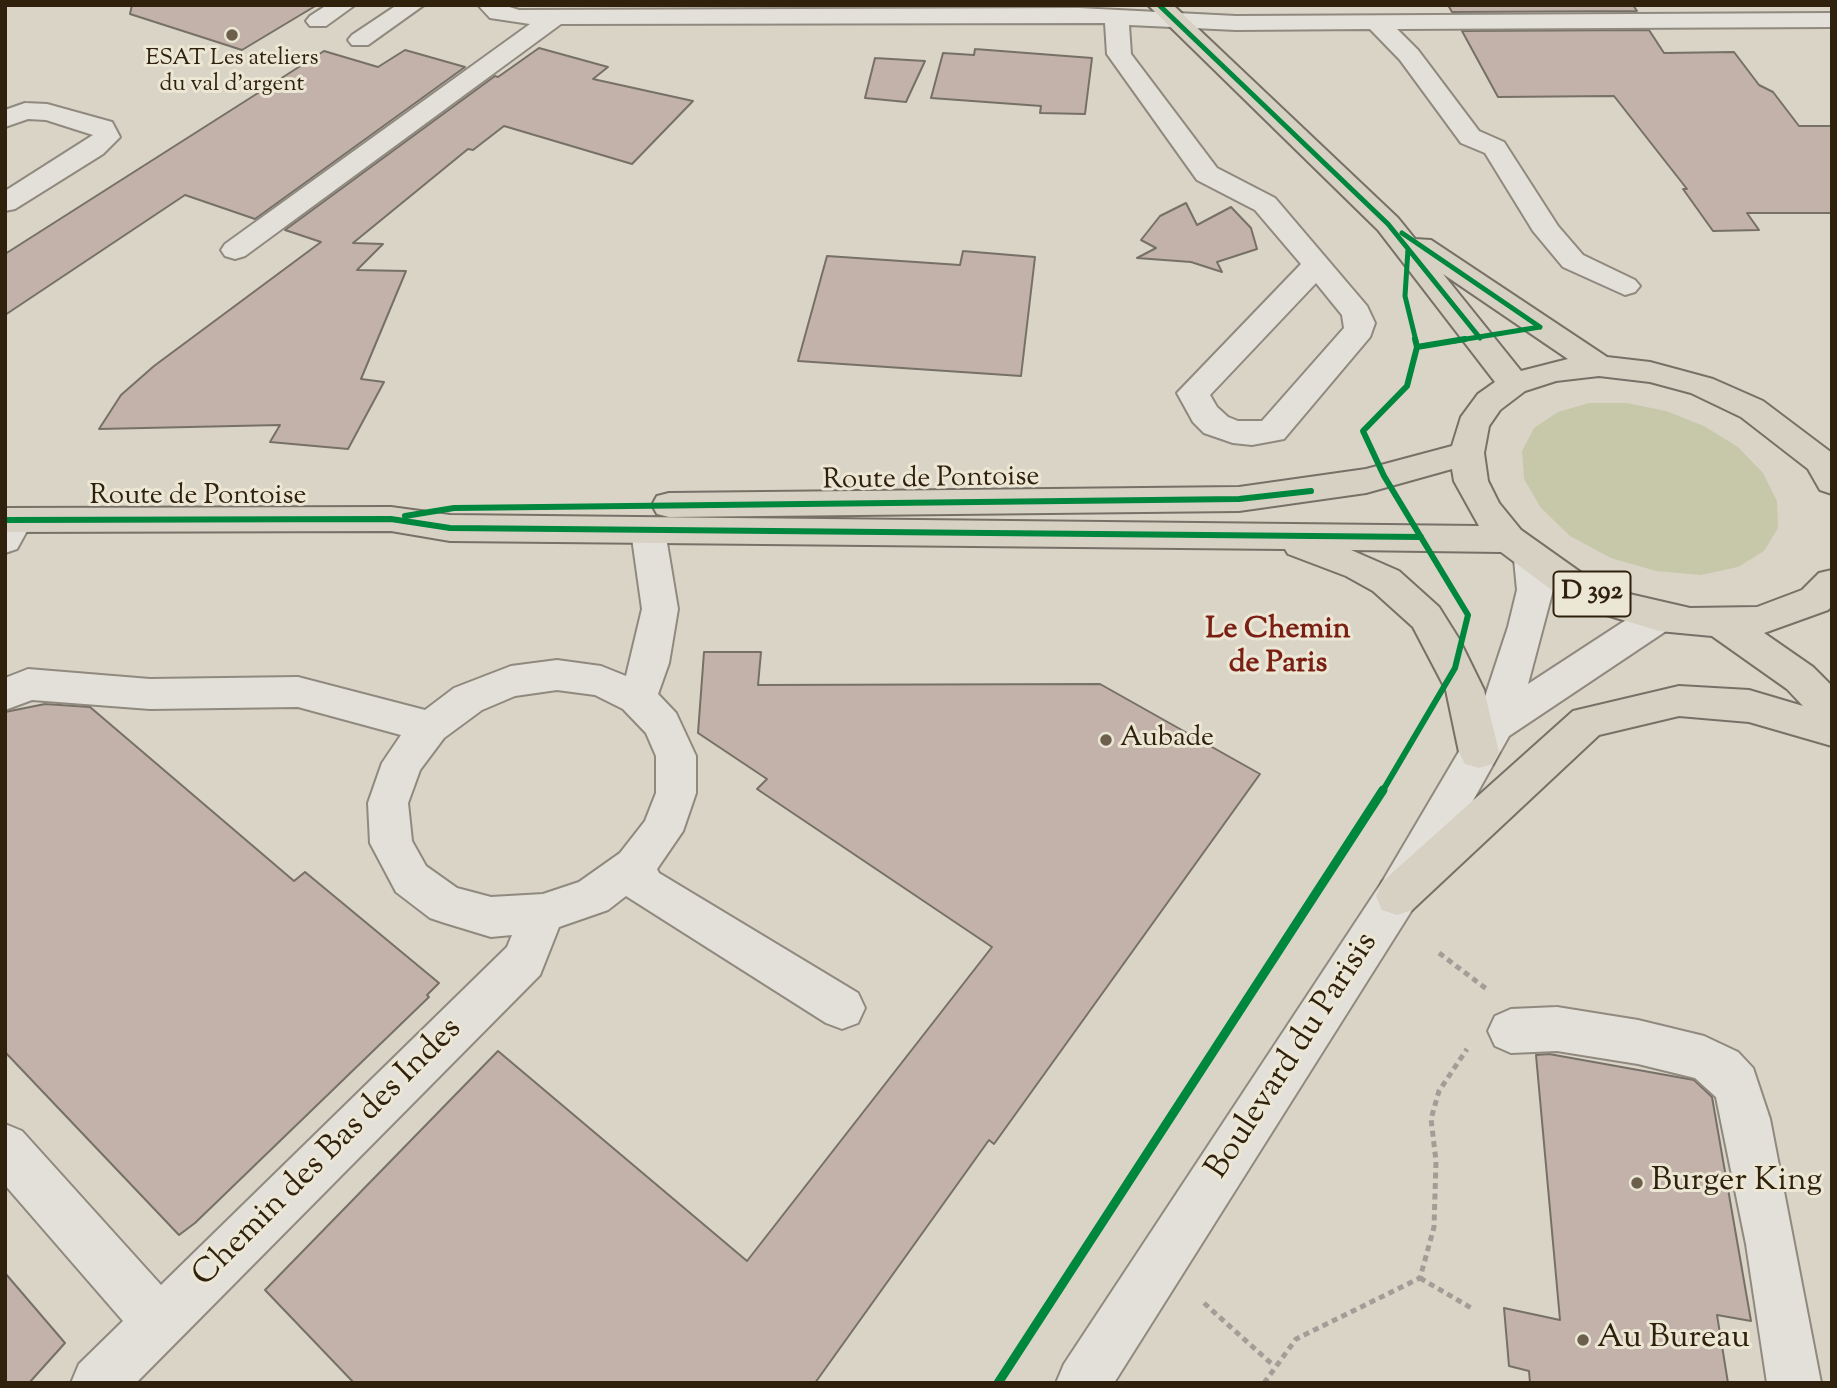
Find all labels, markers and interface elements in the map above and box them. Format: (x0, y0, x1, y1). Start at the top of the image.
marker: ESAT Les ateliers du val d'argent (224, 27, 240, 43)
place label: ESAT Les ateliers du val d'argent (145, 46, 319, 100)
street label: Route de Pontoise (822, 462, 1040, 500)
street label: Route de Pontoise (90, 481, 306, 515)
road number: D 392 (1554, 572, 1630, 616)
district label: Le Chemin de Paris (1205, 614, 1351, 684)
place label: Aubade (1120, 723, 1214, 757)
marker: Aubade (1098, 732, 1114, 748)
street label: Boulevard du Parisis (1200, 926, 1388, 1188)
street label: Chemin des Bas des Indes (186, 1011, 472, 1297)
place label: Burger King (1651, 1163, 1822, 1203)
marker: Burger King (1629, 1175, 1645, 1191)
place label: Au Bureau (1597, 1320, 1750, 1360)
marker: Au Bureau (1575, 1332, 1591, 1348)

